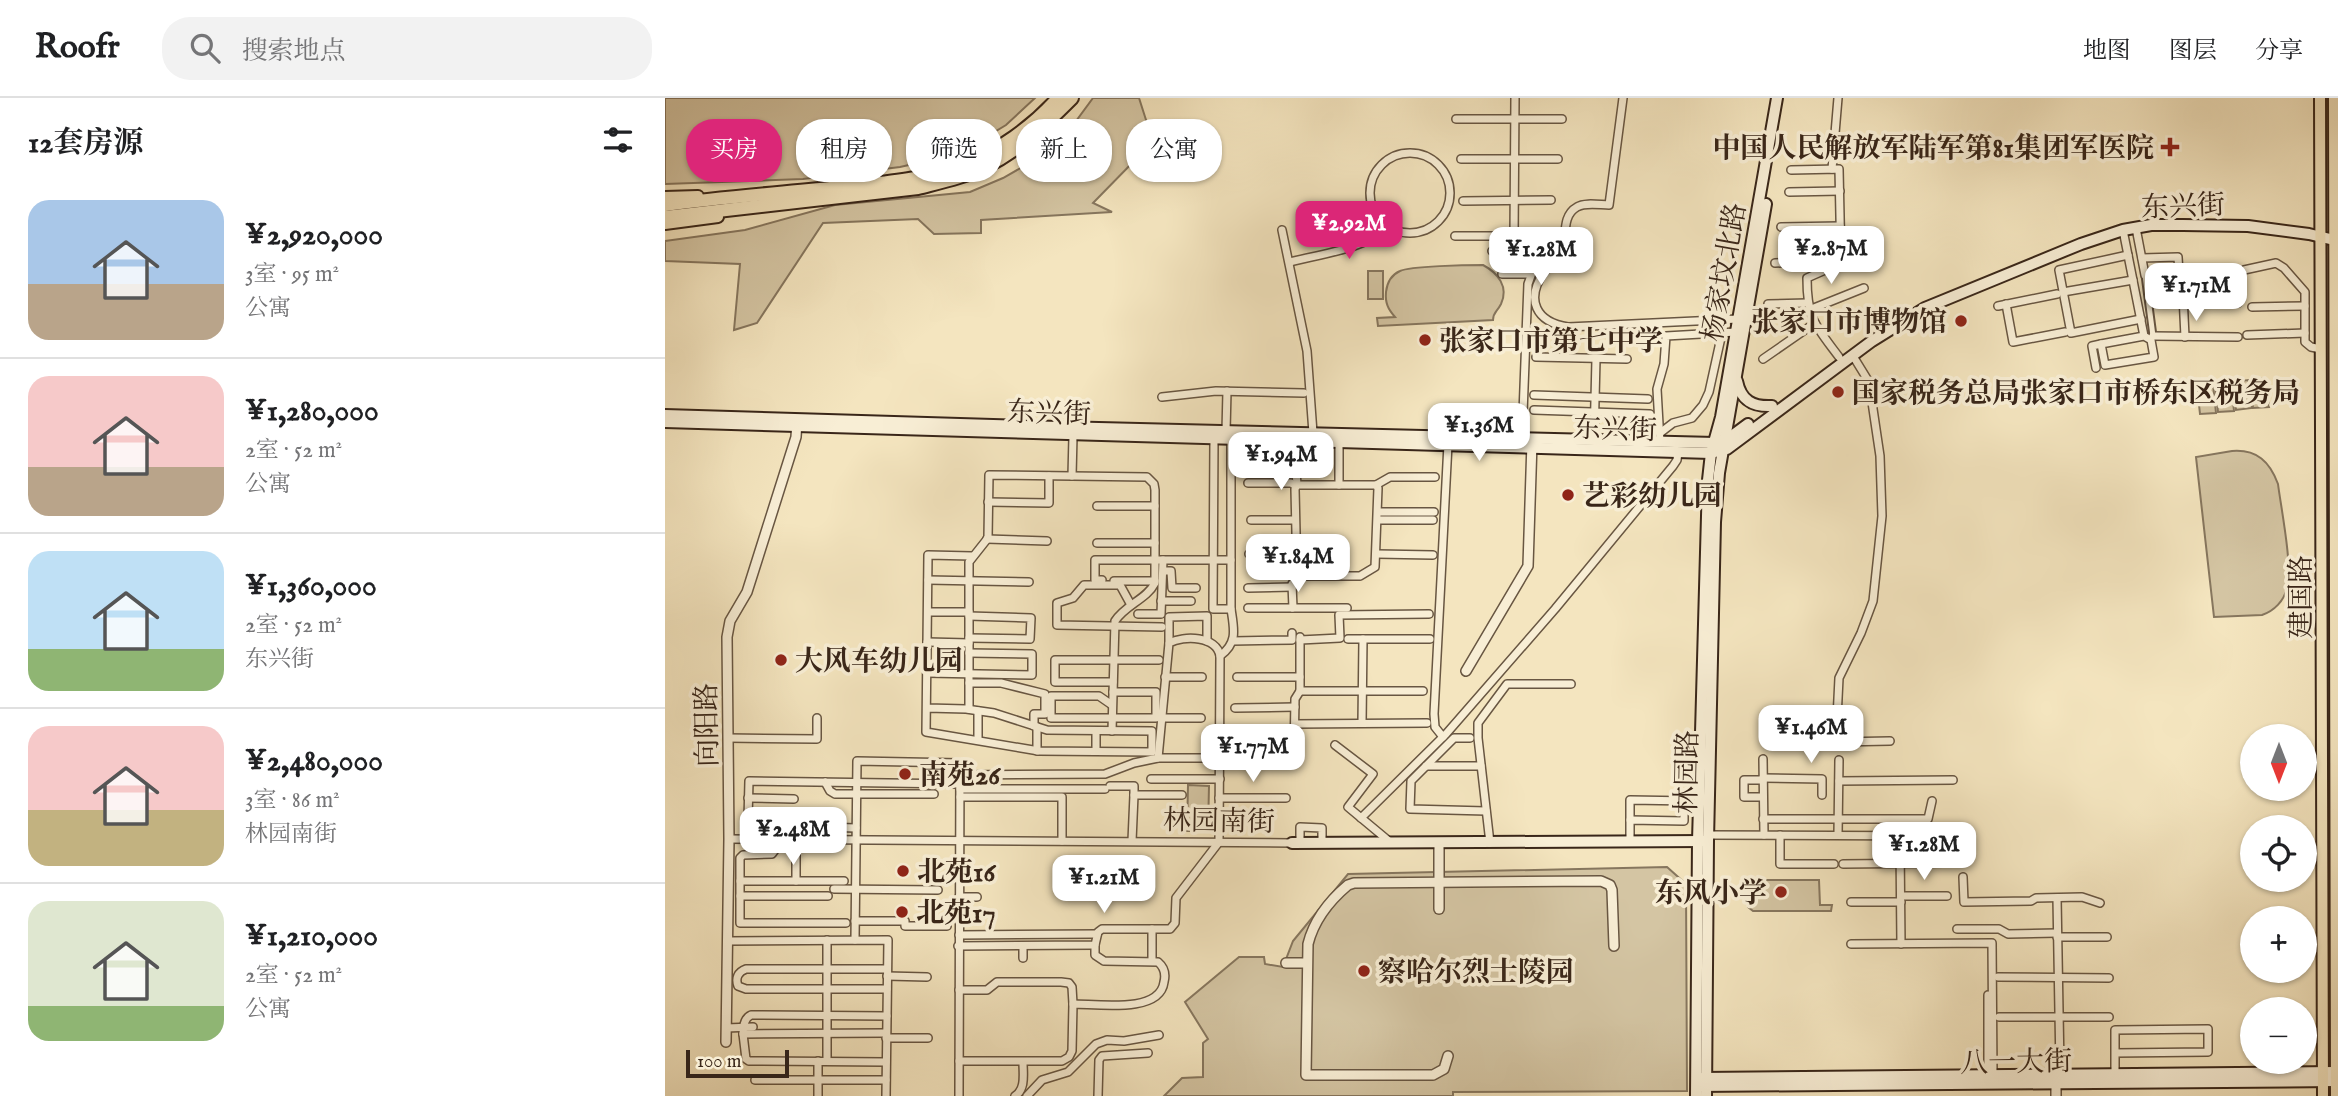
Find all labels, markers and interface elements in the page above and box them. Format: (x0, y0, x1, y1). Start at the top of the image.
search box (162, 17, 652, 80)
text: Roofr (35, 27, 120, 69)
icon: search (186, 29, 224, 67)
text: 搜索地点 (242, 35, 346, 68)
text: 地图 (2083, 36, 2131, 67)
text: 图层 (2169, 36, 2217, 67)
text: 分享 (2255, 36, 2303, 67)
chip: 买房 (686, 119, 782, 182)
chip: 租房 (796, 119, 892, 182)
chip: 筛选 (906, 119, 1002, 182)
chip: 新上 (1016, 119, 1112, 182)
chip: 公寓 (1126, 119, 1222, 182)
icon: filters (599, 121, 637, 159)
text: 12套房源 (28, 125, 143, 163)
place label: 中国人民解放军陆军第81集团军医院 (1713, 132, 2154, 167)
marker: 中国人民解放军陆军第81集团军医院 (2160, 137, 2180, 157)
street label: 东兴街 (2140, 189, 2226, 226)
street label: 杨家坟北路 (1696, 200, 1755, 344)
pin: ¥2.92M (1292, 202, 1406, 261)
text: ¥2.92M (1312, 209, 1386, 238)
text: ¥2,920,000 (245, 217, 383, 255)
pin: ¥2.87M (1774, 226, 1888, 286)
icon: home (84, 228, 168, 312)
pin: ¥1.28M (1484, 228, 1598, 287)
text: ¥2.87M (1794, 234, 1868, 263)
text: ¥1.28M (1505, 235, 1577, 264)
text: 3室 · 95 m² (245, 260, 339, 289)
pin: ¥1.71M (2139, 264, 2253, 323)
text: ¥1.71M (2161, 271, 2231, 300)
text: 公寓 (245, 294, 291, 323)
place label: 张家口市博物馆 (1751, 306, 1947, 341)
marker: 张家口市博物馆 (1953, 313, 1969, 329)
place label: 张家口市第七中学 (1439, 325, 1663, 360)
marker: 张家口市第七中学 (1417, 332, 1433, 348)
place label: 国家税务总局张家口市桥东区税务局 (1852, 377, 2300, 412)
marker: 国家税务总局张家口市桥东区税务局 (1830, 384, 1846, 400)
text: ¥1,280,000 (245, 393, 379, 431)
street label: 东兴街 (1006, 396, 1092, 433)
icon: home (84, 404, 168, 488)
pin: ¥1.36M (1422, 404, 1536, 463)
text: ¥1.36M (1444, 411, 1514, 440)
street label: 东兴街 (1572, 412, 1658, 449)
pin: ¥1.94M (1224, 432, 1338, 492)
text: 2室 · 52 m² (245, 436, 342, 465)
text: ¥1.94M (1244, 440, 1318, 469)
text: 公寓 (245, 470, 291, 499)
place label: 艺彩幼儿园 (1582, 480, 1722, 515)
marker: 艺彩幼儿园 (1560, 487, 1576, 503)
pin: ¥1.84M (1241, 534, 1355, 594)
text: ¥1.84M (1262, 542, 1334, 571)
street label: 建国路 (2285, 555, 2320, 639)
text: ¥1,360,000 (245, 568, 377, 606)
icon: home (84, 579, 168, 663)
text: 2室 · 52 m² (245, 611, 342, 640)
text: 东兴街 (245, 645, 314, 674)
place label: 大风车幼儿园 (795, 645, 963, 680)
marker: 大风车幼儿园 (773, 652, 789, 668)
street label: 向阳路 (690, 683, 727, 767)
pin: ¥1.46M (1754, 706, 1868, 765)
text: ¥1.46M (1774, 713, 1848, 742)
pin: ¥1.77M (1196, 724, 1310, 784)
north arrow (2240, 724, 2317, 802)
map controls (2240, 724, 2317, 1074)
street label: 林园路 (1670, 730, 1707, 814)
text: ¥1.77M (1217, 732, 1289, 761)
text: ¥2,480,000 (245, 743, 383, 781)
icon: home (84, 754, 168, 838)
place label: 南苑26 (919, 759, 1001, 794)
marker: 南苑26 (897, 766, 913, 782)
text: 3室 · 86 m² (245, 786, 340, 815)
street label: 林园南街 (1163, 804, 1275, 841)
pin: ¥2.48M (736, 808, 850, 867)
text: ¥2.48M (756, 815, 830, 844)
button: locate (2240, 815, 2317, 892)
text: 林园南街 (245, 820, 337, 849)
pin: ¥1.28M (1867, 822, 1981, 882)
text: ¥1.28M (1888, 830, 1960, 859)
place label: 北苑16 (917, 856, 996, 891)
pin: ¥1.21M (1047, 856, 1161, 915)
marker: 北苑16 (895, 863, 911, 879)
text: ¥1.21M (1068, 863, 1140, 892)
place label: 东风小学 (1655, 877, 1767, 912)
marker: 东风小学 (1773, 884, 1789, 900)
place label: 北苑17 (916, 897, 996, 932)
marker: 北苑17 (894, 904, 910, 920)
button: + (2240, 906, 2317, 983)
text: ¥1,210,000 (245, 918, 378, 956)
icon: home (84, 929, 168, 1013)
place label: 察哈尔烈士陵园 (1378, 956, 1574, 991)
text: 2室 · 52 m² (245, 961, 342, 990)
marker: 察哈尔烈士陵园 (1356, 963, 1372, 979)
text: 公寓 (245, 995, 291, 1024)
button: − (2240, 997, 2317, 1074)
street label: 八一大街 (1960, 1045, 2072, 1082)
scale bar (686, 1047, 789, 1079)
text: 100 m (697, 1050, 741, 1074)

